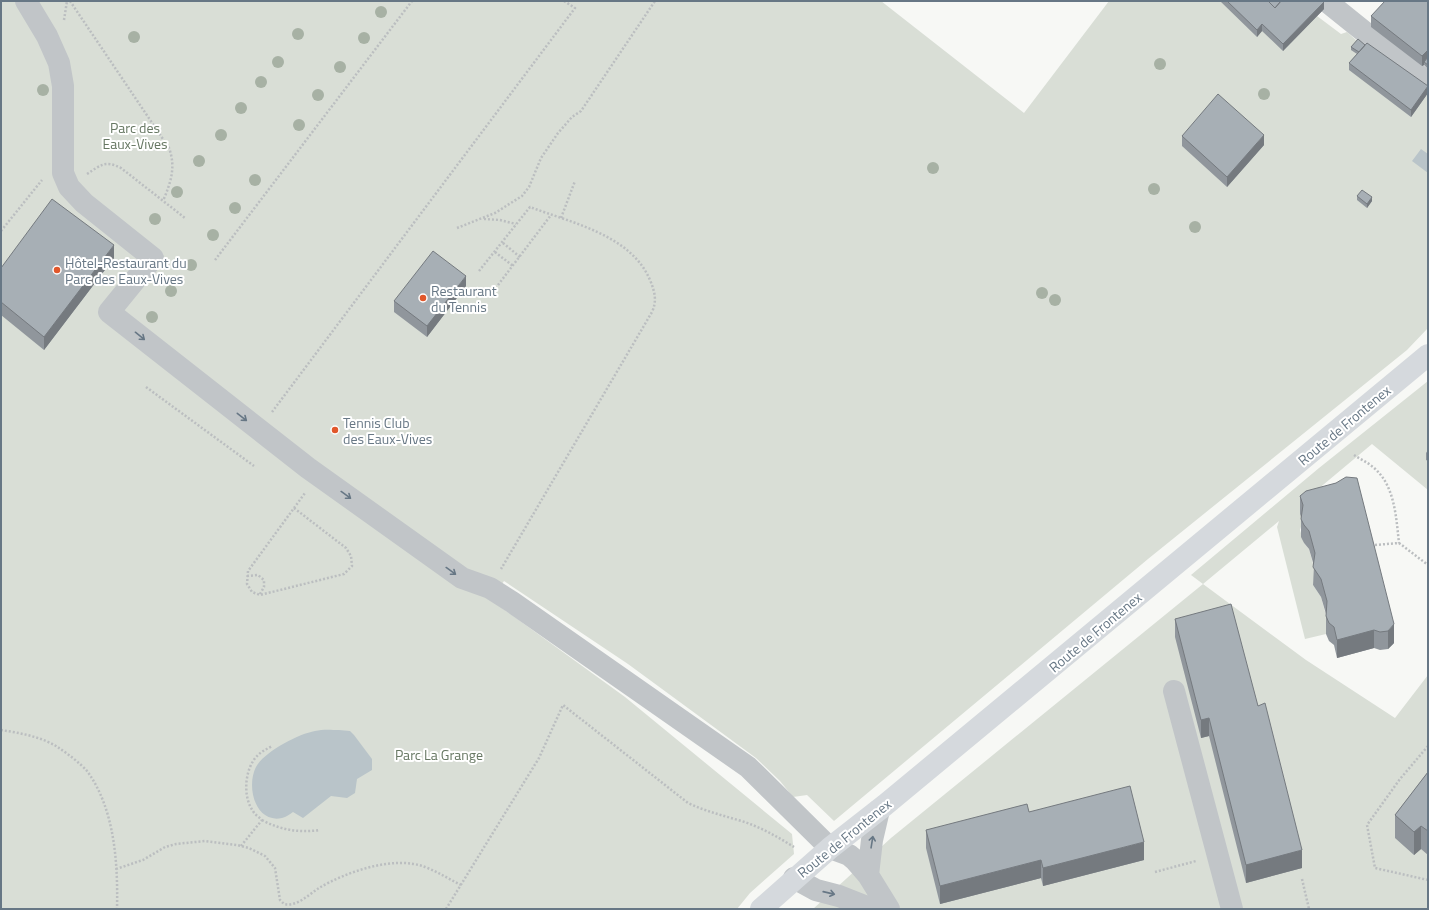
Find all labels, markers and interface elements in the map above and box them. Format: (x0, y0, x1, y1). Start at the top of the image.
park label: Parc des Eaux-Vives (102, 117, 168, 154)
place label: Hôtel-Restaurant du Parc des Eaux-Vives (65, 252, 187, 289)
marker: Hôtel-Restaurant du Parc des Eaux-Vives (52, 265, 62, 275)
place label: Restaurant du Tennis (431, 280, 497, 317)
marker: Restaurant du Tennis (418, 293, 428, 303)
one-way arrow (134, 332, 145, 341)
street label: Route de Frontenex (1293, 379, 1395, 470)
one-way arrow (236, 412, 247, 421)
place label: Tennis Club des Eaux-Vives (343, 412, 432, 449)
marker: Tennis Club des Eaux-Vives (330, 425, 340, 435)
one-way arrow (340, 491, 351, 499)
one-way arrow (446, 567, 457, 575)
street label: Route de Frontenex (1044, 586, 1146, 677)
park label: Parc La Grange (395, 744, 483, 765)
street label: Route de Frontenex (793, 793, 896, 882)
one-way arrow (868, 836, 876, 849)
one-way arrow (823, 890, 836, 898)

